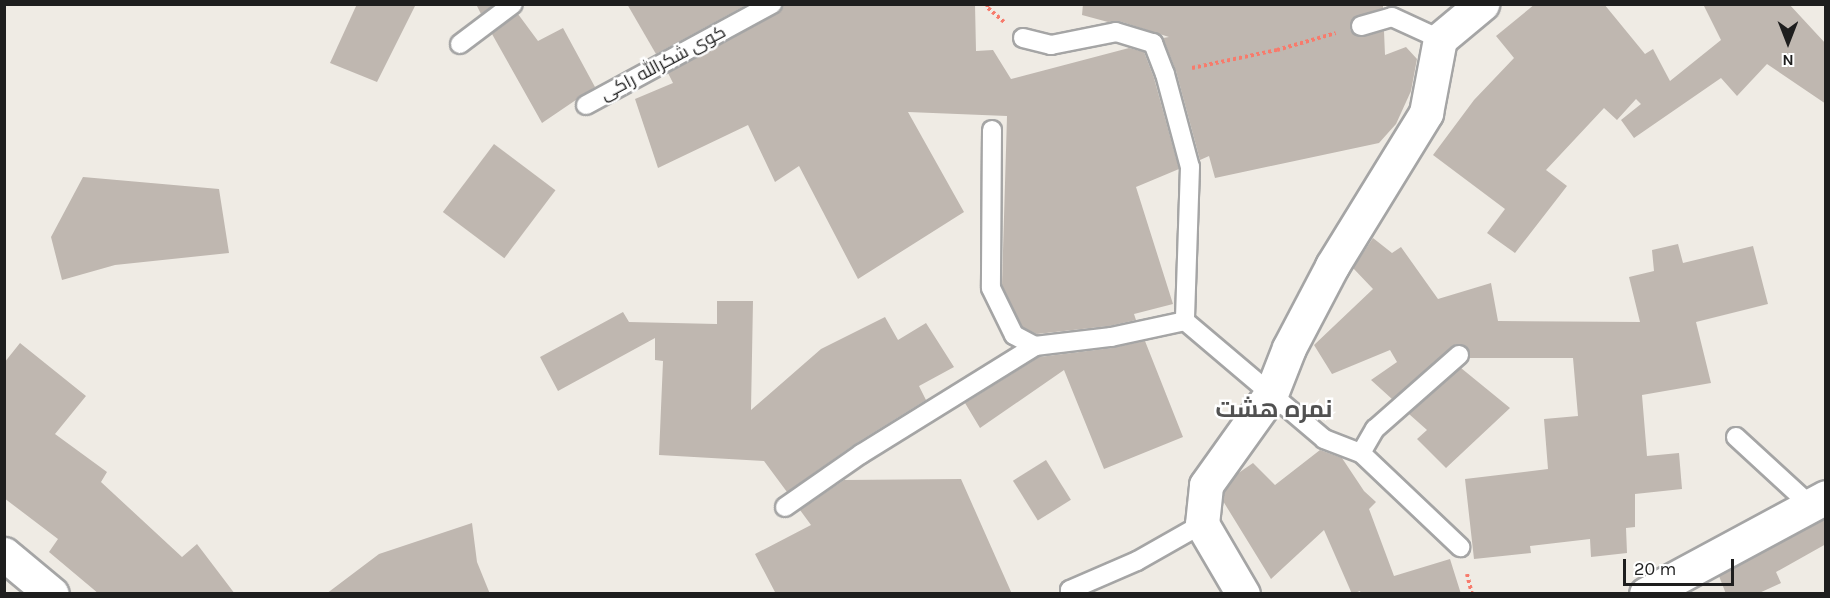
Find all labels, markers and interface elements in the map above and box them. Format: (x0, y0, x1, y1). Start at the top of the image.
north arrow (1758, 12, 1818, 72)
street label: کوی شکرالله راکی (597, 21, 729, 105)
text: N (1782, 51, 1794, 70)
district label: نمره هشت (1215, 396, 1333, 424)
scale bar (1626, 547, 1737, 585)
text: 20 m (1634, 558, 1676, 580)

